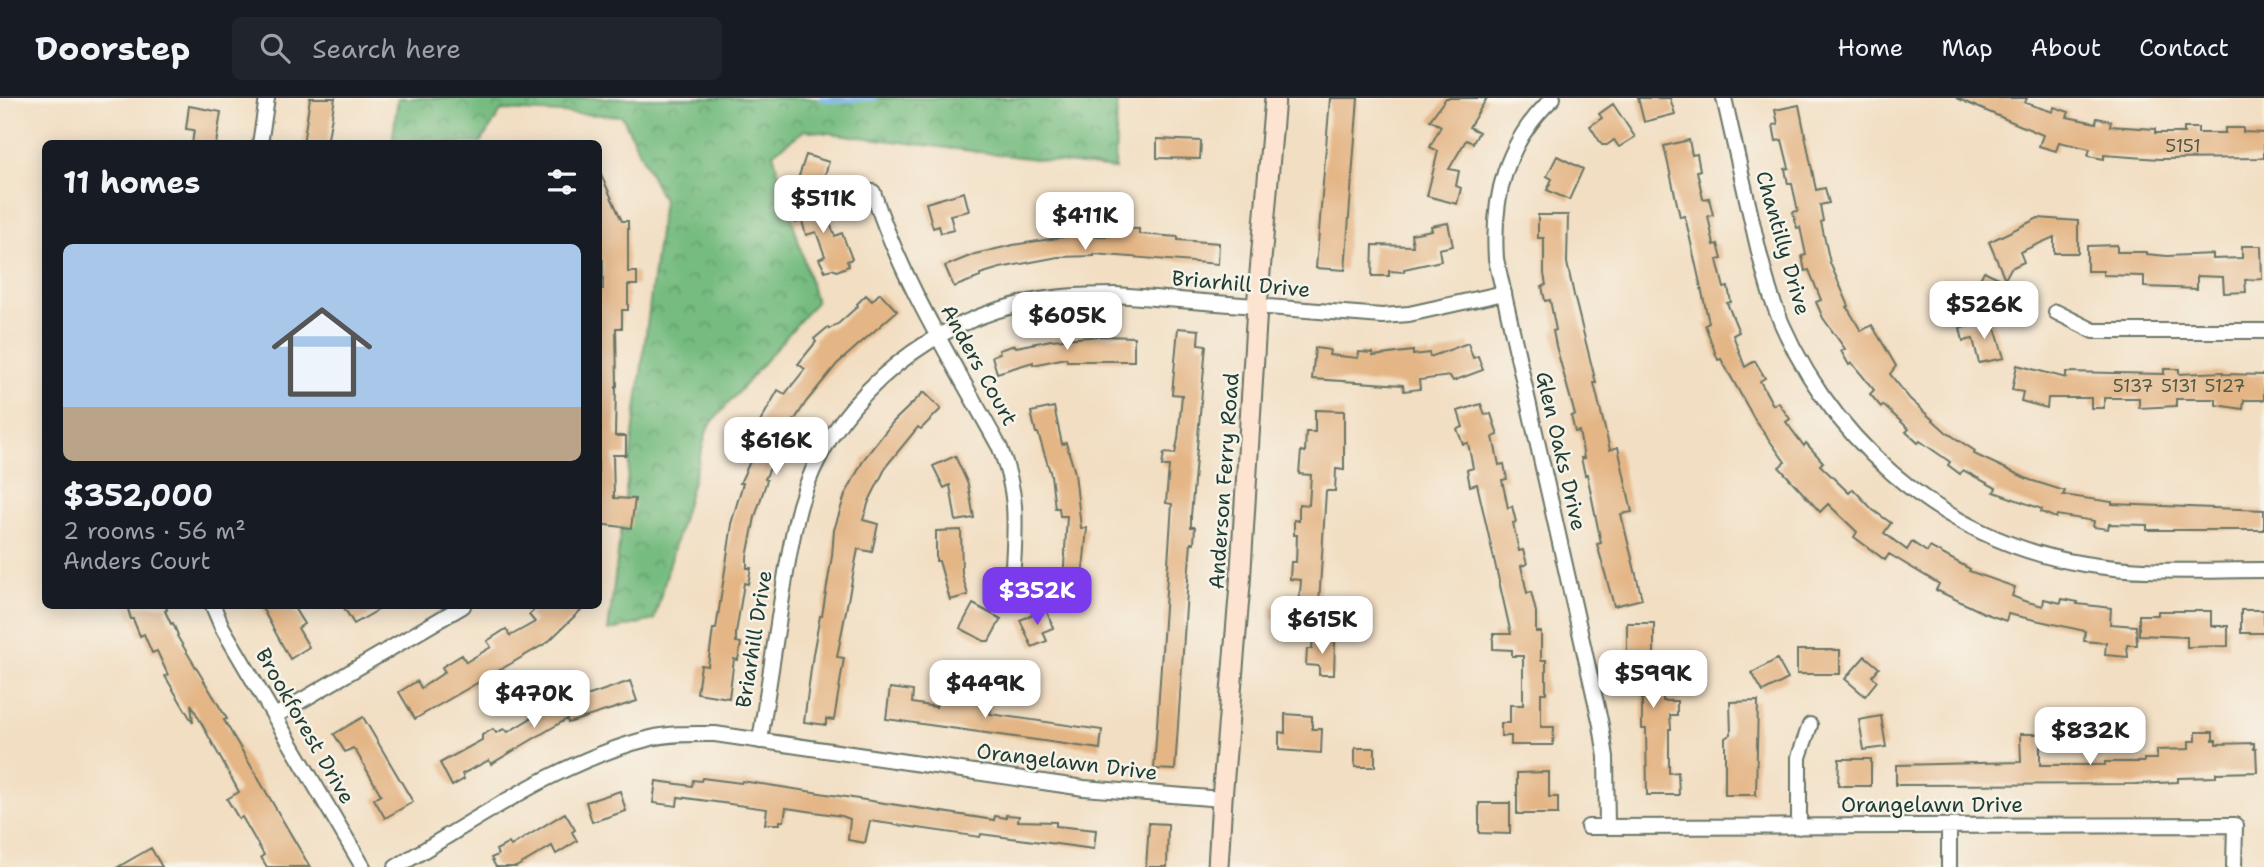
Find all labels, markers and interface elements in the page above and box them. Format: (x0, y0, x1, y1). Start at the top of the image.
search box (232, 17, 722, 80)
text: Doorstep (35, 26, 190, 71)
icon: search (256, 29, 294, 67)
text: Search here (312, 31, 461, 66)
text: Home (1837, 32, 1903, 64)
text: Map (1941, 32, 1993, 64)
text: About (2031, 32, 2101, 64)
text: Contact (2139, 32, 2229, 64)
house number: 5151 (2165, 134, 2201, 158)
text: 11 homes (63, 162, 200, 203)
icon: filters (543, 163, 581, 201)
street label: Chantilly Drive (1749, 168, 1817, 318)
pin: $511K (774, 176, 872, 235)
text: $511K (790, 183, 856, 213)
pin: $411K (1036, 192, 1134, 252)
text: $411K (1052, 200, 1118, 230)
street label: Briarhill Drive (1171, 264, 1311, 304)
pin: $526K (1935, 282, 2033, 341)
icon: home (259, 289, 385, 415)
text: $526K (1945, 289, 2023, 319)
pin: $605K (1018, 292, 1116, 352)
street label: Anders Court (934, 299, 1024, 431)
text: $605K (1028, 300, 1106, 330)
street label: Glen Oaks Drive (1529, 369, 1593, 533)
street label: Anderson Ferry Road (1202, 372, 1246, 590)
house number: 5137 (2113, 374, 2153, 398)
house number: 5131 (2161, 374, 2197, 398)
house number: 5127 (2205, 374, 2245, 398)
pin: $616K (727, 418, 825, 477)
text: $616K (740, 425, 812, 455)
text: $352,000 (63, 475, 213, 516)
text: 2 rooms · 56 m² (63, 516, 246, 546)
text: Anders Court (63, 546, 211, 576)
street label: Briarhill Drive (729, 568, 779, 710)
pin: $352K (988, 568, 1086, 627)
text: $352K (998, 575, 1076, 605)
pin: $615K (1273, 596, 1371, 656)
text: $615K (1287, 604, 1357, 634)
street label: Brookforest Drive (249, 643, 361, 809)
pin: $599K (1604, 650, 1702, 710)
text: $599K (1614, 658, 1692, 688)
pin: $449K (936, 660, 1034, 720)
text: $449K (946, 668, 1024, 698)
pin: $470K (485, 670, 583, 730)
text: $470K (495, 678, 573, 708)
pin: $832K (2041, 708, 2139, 767)
text: $832K (2051, 715, 2129, 745)
street label: Orangelawn Drive (975, 737, 1159, 787)
street label: Orangelawn Drive (1841, 791, 2023, 819)

